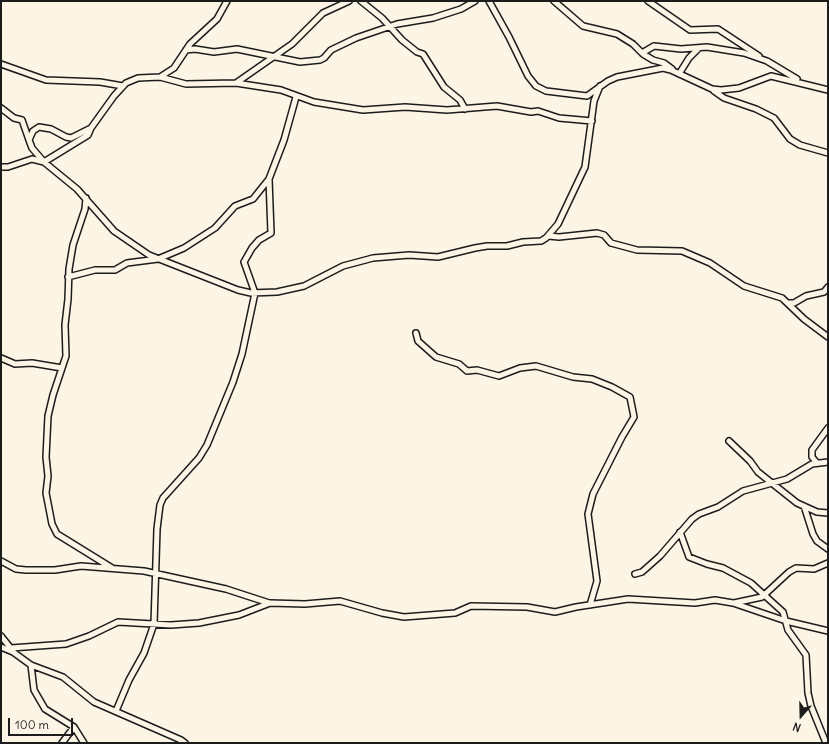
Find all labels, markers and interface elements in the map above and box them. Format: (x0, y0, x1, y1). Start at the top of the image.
north arrow (781, 696, 821, 736)
scale bar (10, 710, 75, 736)
text: 100 m (15, 717, 49, 732)
text: N (791, 719, 803, 735)

